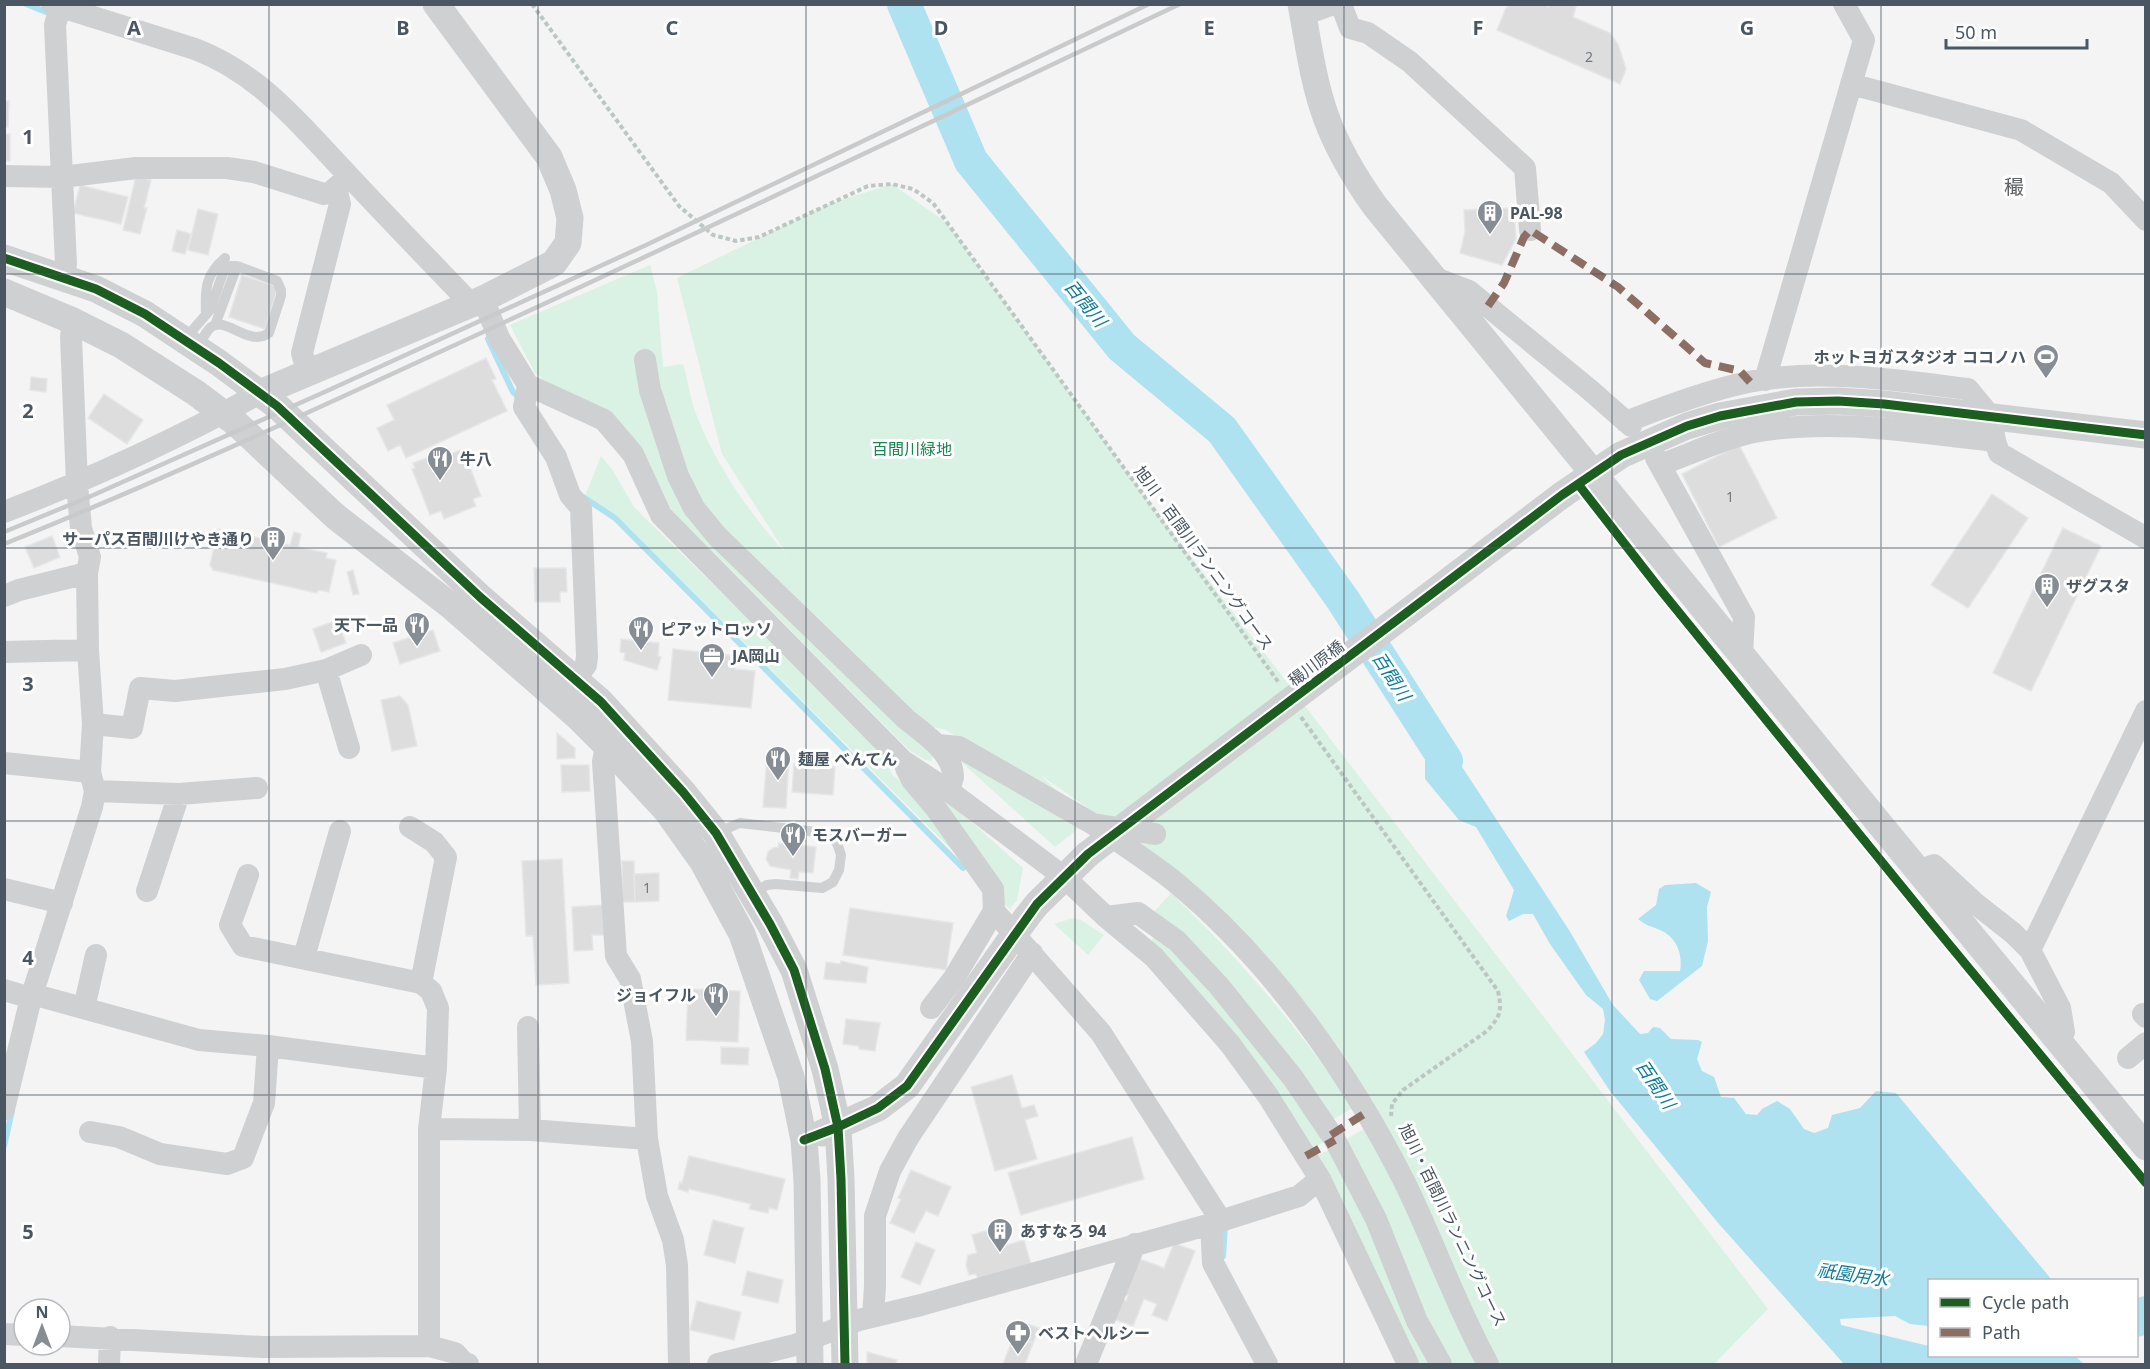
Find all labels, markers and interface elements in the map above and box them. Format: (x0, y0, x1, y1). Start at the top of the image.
scale bar (1946, 12, 2087, 50)
text: A (127, 14, 141, 41)
text: B (396, 14, 410, 41)
text: C (666, 14, 679, 41)
text: D (934, 14, 948, 41)
text: E (1203, 14, 1215, 41)
text: F (1473, 14, 1483, 41)
text: G (1740, 14, 1754, 41)
text: 50 m (1955, 20, 1997, 44)
house number: 2 (1585, 47, 1593, 66)
text: 1 (22, 123, 34, 150)
district label: 穝 (2004, 173, 2024, 200)
building icon: PAL-98 (1475, 198, 1505, 236)
place label: PAL-98 (1510, 202, 1563, 224)
water label: 百間川 (1060, 274, 1114, 333)
sports icon: ホットヨガスタジオ ココノハ (2031, 342, 2061, 380)
place label: ホットヨガスタジオ ココノハ (1814, 346, 2026, 368)
text: 2 (22, 397, 34, 424)
park label: 百間川緑地 (872, 438, 952, 460)
restaurant icon: 牛八 (425, 444, 455, 482)
place label: 牛八 (460, 448, 492, 470)
street label: 旭川・百間川ランニングコース (1130, 461, 1278, 655)
house number: 1 (1726, 487, 1734, 506)
building icon: サーパス百間川けやき通り (258, 524, 288, 562)
place label: サーパス百間川けやき通り (62, 528, 254, 550)
building icon: ザグスタ (2032, 571, 2062, 609)
place label: ザグスタ (2066, 575, 2130, 597)
restaurant icon: 天下一品 (402, 610, 432, 648)
place label: 天下一品 (334, 614, 398, 636)
restaurant icon: ピアットロッソ (626, 614, 656, 652)
place label: ピアットロッソ (660, 618, 772, 640)
street label: 穝川原橋 (1284, 635, 1348, 691)
office icon: JA岡山 (697, 641, 727, 679)
place label: JA岡山 (730, 645, 780, 667)
water label: 百間川 (1367, 647, 1418, 707)
text: 3 (22, 670, 34, 697)
restaurant icon: 麺屋 べんてん (763, 744, 793, 782)
place label: 麺屋 べんてん (798, 748, 897, 770)
restaurant icon: モスバーガー (778, 820, 808, 858)
place label: モスバーガー (812, 824, 908, 846)
house number: 1 (643, 878, 651, 897)
text: 4 (22, 944, 34, 971)
restaurant icon: ジョイフル (701, 980, 731, 1018)
place label: ジョイフル (616, 984, 696, 1006)
water label: 百間川 (1631, 1055, 1682, 1115)
street label: 旭川・百間川ランニングコース (1394, 1120, 1512, 1330)
building icon: あすなろ 94 (985, 1216, 1015, 1254)
text: 5 (22, 1218, 34, 1245)
place label: あすなろ 94 (1020, 1220, 1106, 1242)
water label: 祇園用水 (1816, 1257, 1892, 1291)
legend (1928, 1279, 2138, 1357)
text: Cycle path (1982, 1290, 2069, 1314)
north arrow (12, 1297, 72, 1357)
text: N (35, 1301, 49, 1323)
pharmacy icon: ベストヘルシー (1003, 1318, 1033, 1356)
text: Path (1982, 1320, 2021, 1344)
place label: ベストヘルシー (1038, 1322, 1150, 1344)

